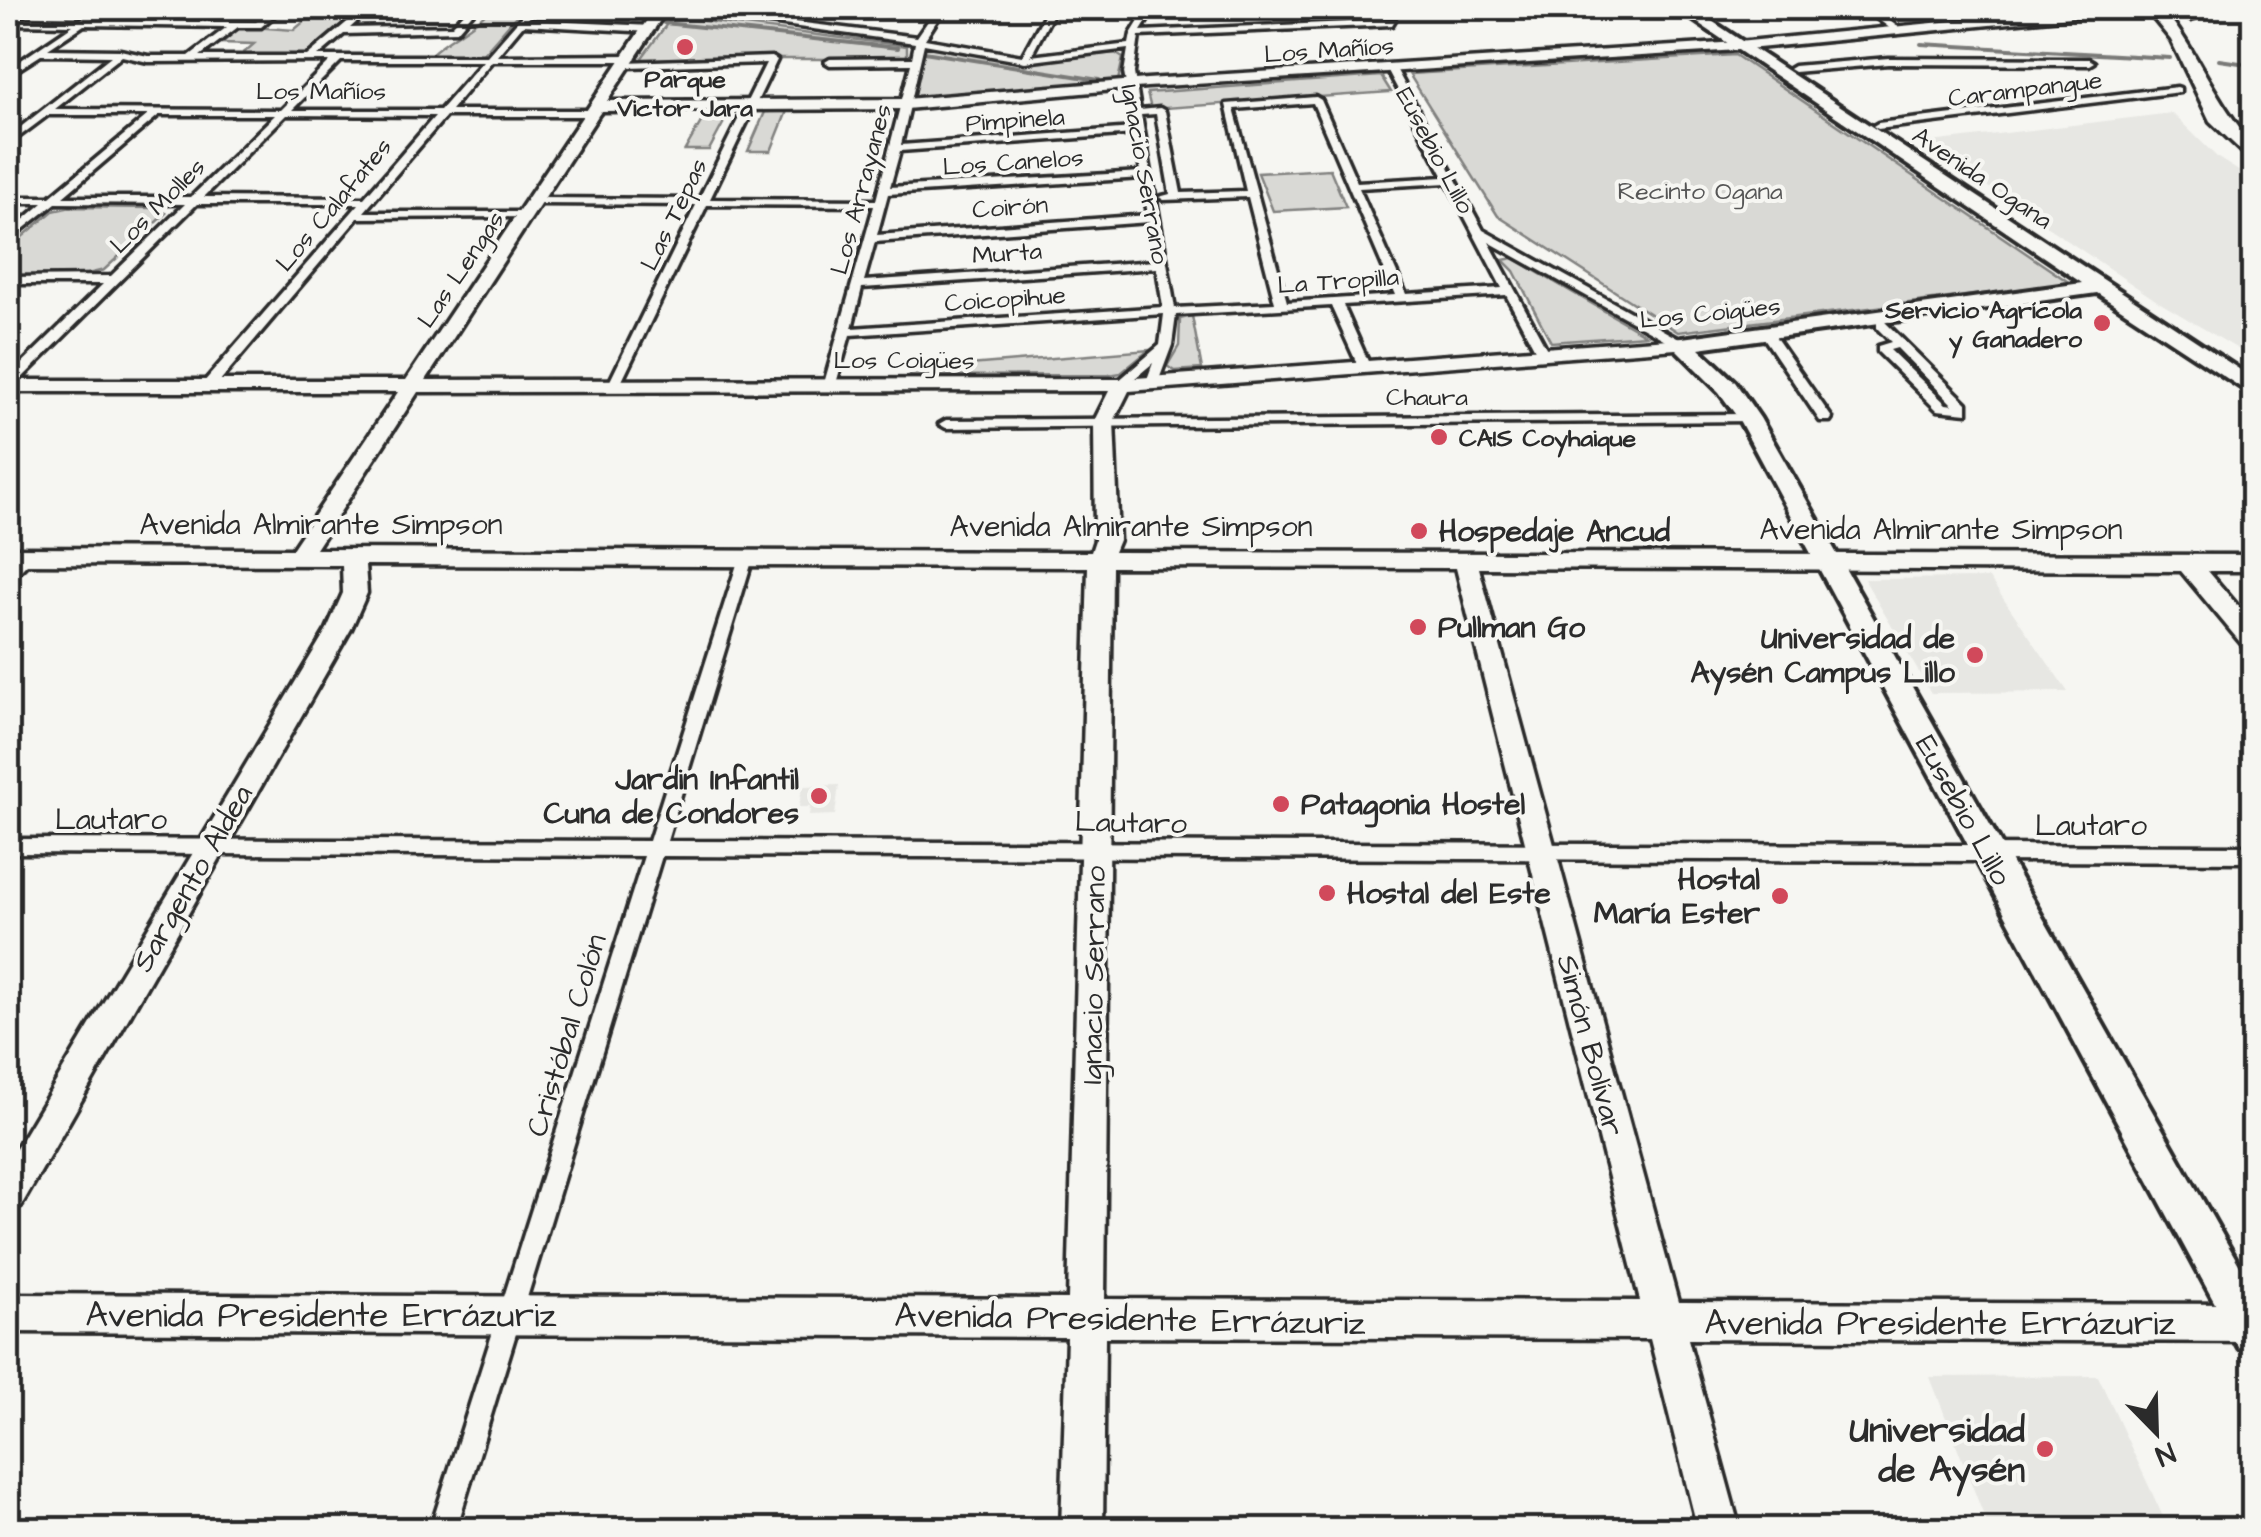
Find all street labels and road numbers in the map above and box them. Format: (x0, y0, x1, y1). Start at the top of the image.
street label: Los Mañíos (1263, 28, 1395, 72)
street label: Carampangue (1946, 63, 2104, 117)
street label: Los Mañíos (256, 74, 386, 109)
street label: Eusebio Lillo (1387, 81, 1483, 220)
street label: Ignacio Serrano (1110, 82, 1178, 267)
street label: Los Arrayanes (822, 100, 902, 279)
street label: Pimpinela (964, 100, 1066, 141)
street label: Avenida Ogana (1905, 118, 2059, 239)
street label: Los Calafates (268, 131, 401, 279)
street label: Los Canelos (942, 140, 1085, 185)
street label: Los Molles (102, 150, 214, 262)
street label: Las Tepas (632, 153, 717, 277)
street label: Coirón (971, 187, 1049, 228)
street label: Las Lengas (409, 204, 514, 336)
street label: Murta (971, 234, 1044, 273)
street label: La Tropilla (1276, 260, 1400, 303)
street label: Coicopihue (943, 278, 1067, 321)
street label: Los Coigües (1638, 289, 1782, 339)
street label: Los Coigües (833, 343, 975, 379)
street label: Chaura (1386, 380, 1468, 415)
street label: Avenida Almirante Simpson (139, 504, 503, 546)
street label: Avenida Almirante Simpson (949, 506, 1313, 548)
street label: Avenida Almirante Simpson (1759, 509, 2123, 551)
street label: Eusebio Lillo (1904, 728, 2022, 893)
street label: Sargento Aldea (122, 777, 264, 980)
street label: Lautaro (55, 799, 167, 841)
street label: Lautaro (1075, 801, 1188, 845)
street label: Lautaro (2035, 805, 2147, 847)
street label: Ignacio Serrano (1071, 865, 1118, 1085)
street label: Cristóbal Colón (516, 929, 618, 1142)
street label: Simón Bolívar (1546, 950, 1634, 1140)
street label: Avenida Presidente Errázuriz (85, 1291, 557, 1340)
street label: Avenida Presidente Errázuriz (894, 1291, 1367, 1348)
street label: Avenida Presidente Errázuriz (1704, 1299, 2176, 1348)

